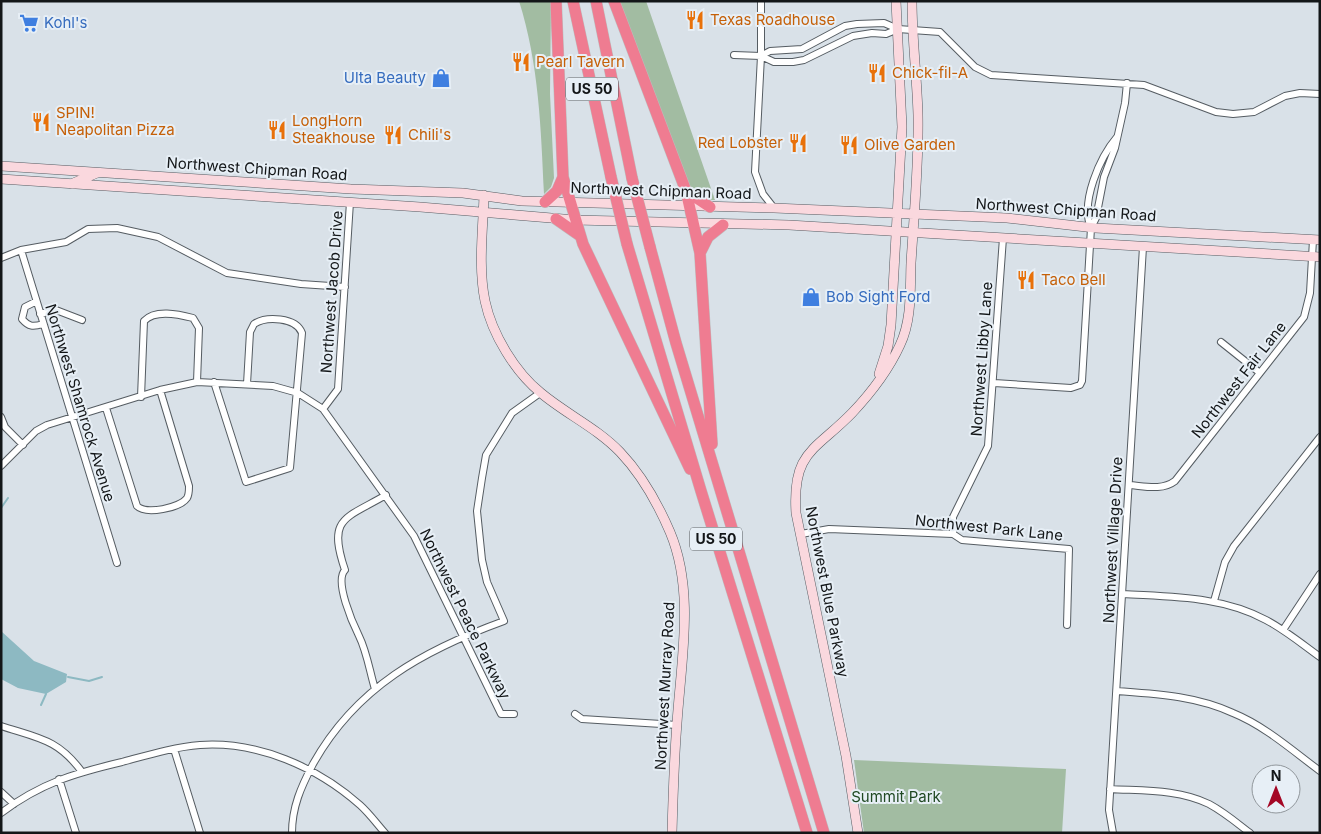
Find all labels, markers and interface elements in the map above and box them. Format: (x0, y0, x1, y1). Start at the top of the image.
restaurant icon: Texas Roadhouse (684, 9, 706, 31)
place label: Texas Roadhouse (710, 10, 835, 29)
supermarket icon: Kohl's (18, 12, 40, 34)
place label: Kohl's (44, 13, 87, 32)
restaurant icon: Pearl Tavern (510, 51, 532, 73)
place label: Pearl Tavern (536, 52, 625, 71)
restaurant icon: Chick-fil-A (866, 62, 888, 84)
place label: Chick-fil-A (892, 63, 968, 82)
shop icon: Ulta Beauty (430, 67, 452, 89)
place label: Ulta Beauty (344, 68, 427, 87)
road number: US 50 (566, 78, 618, 100)
place label: SPIN! Neapolitan Pizza (56, 103, 175, 139)
restaurant icon: SPIN! Neapolitan Pizza (30, 111, 52, 133)
place label: LongHorn Steakhouse (292, 111, 375, 147)
restaurant icon: LongHorn Steakhouse (266, 119, 288, 141)
restaurant icon: Chili's (382, 124, 404, 146)
place label: Chili's (408, 125, 451, 144)
restaurant icon: Red Lobster (787, 132, 809, 154)
place label: Red Lobster (698, 133, 783, 152)
restaurant icon: Olive Garden (838, 134, 860, 156)
place label: Olive Garden (864, 135, 956, 154)
street label: Northwest Chipman Road (166, 153, 348, 184)
street label: Northwest Chipman Road (570, 178, 752, 203)
street label: Northwest Chipman Road (975, 194, 1157, 225)
street label: Northwest Jacob Drive (316, 210, 347, 374)
restaurant icon: Taco Bell (1015, 269, 1037, 291)
place label: Taco Bell (1041, 270, 1106, 289)
street label: Northwest Libby Lane (967, 281, 996, 437)
shop icon: Bob Sight Ford (800, 286, 822, 308)
place label: Bob Sight Ford (826, 287, 931, 306)
street label: Northwest Shamrock Avenue (41, 302, 120, 504)
street label: Northwest Fair Lane (1187, 318, 1290, 442)
street label: Northwest Village Drive (1099, 456, 1126, 624)
street label: Northwest Blue Parkway (802, 505, 854, 680)
street label: Northwest Park Lane (914, 510, 1064, 545)
street label: Northwest Peace Parkway (416, 526, 515, 703)
road number: US 50 (690, 528, 742, 550)
street label: Northwest Murray Road (651, 601, 678, 771)
north arrow (1251, 764, 1301, 814)
text: N (1271, 767, 1281, 784)
park label: Summit Park (851, 787, 942, 806)

